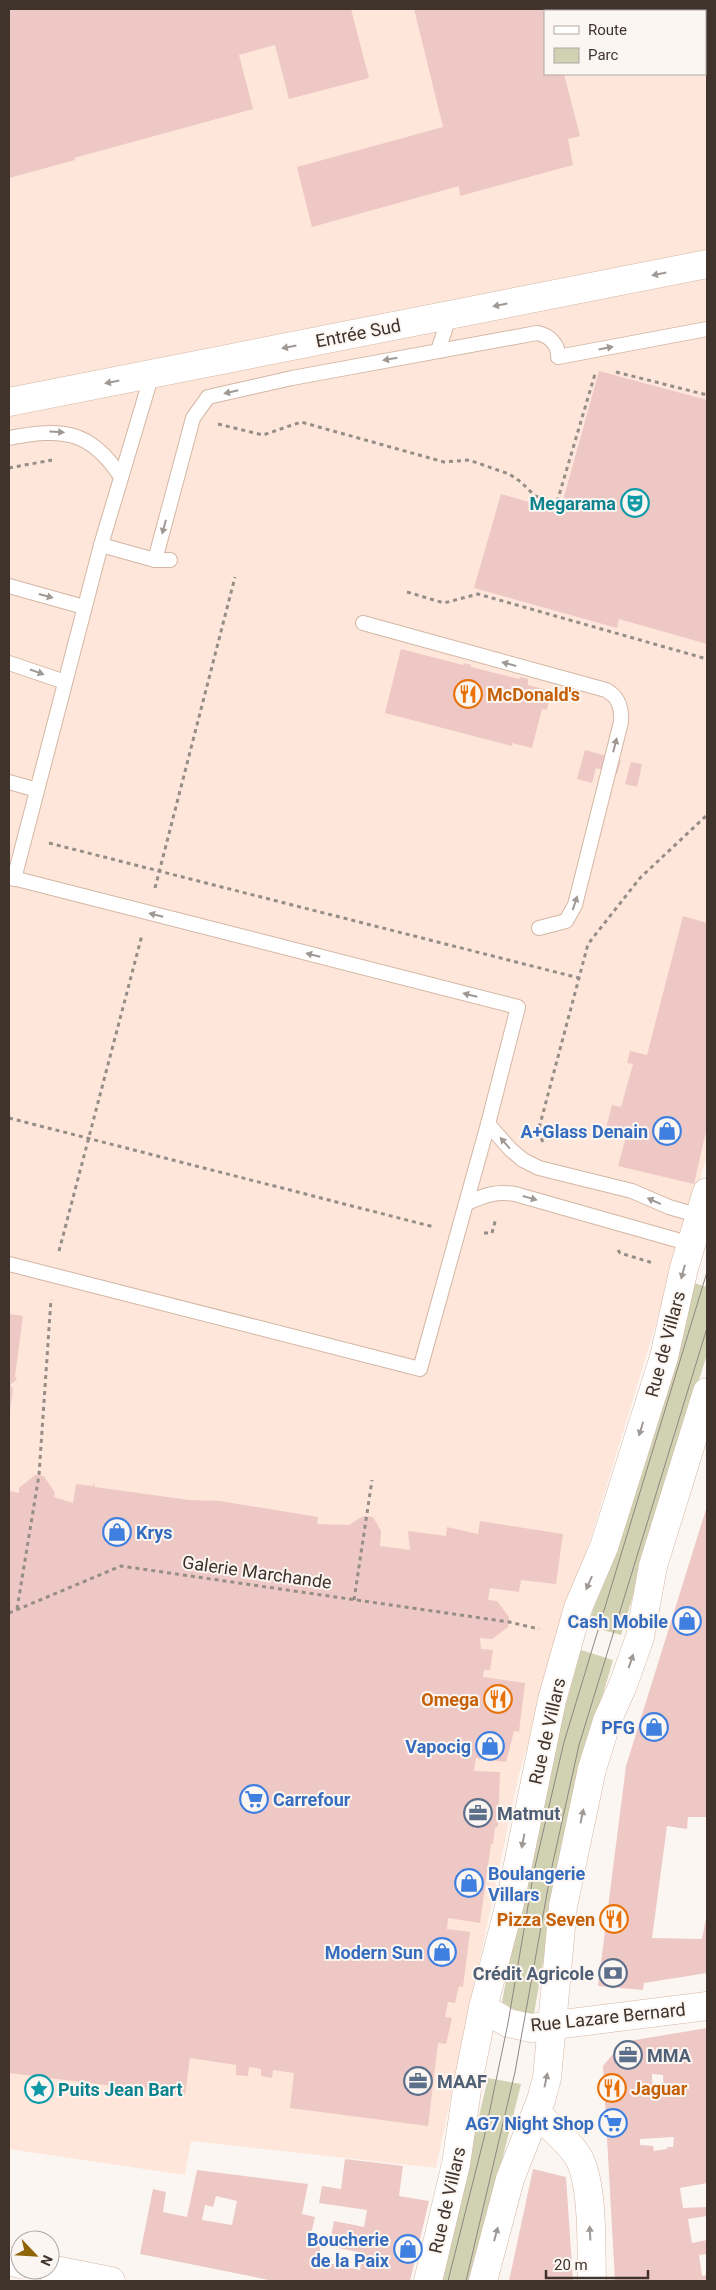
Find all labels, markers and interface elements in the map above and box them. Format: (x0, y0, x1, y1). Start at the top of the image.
legend (544, 10, 706, 75)
text: Route (588, 21, 627, 39)
text: Parc (588, 46, 618, 64)
one-way arrow (651, 270, 667, 278)
one-way arrow (492, 301, 508, 309)
street label: Entrée Sud (314, 314, 402, 352)
one-way arrow (281, 343, 297, 351)
one-way arrow (598, 344, 614, 352)
one-way arrow (382, 356, 398, 364)
one-way arrow (104, 378, 120, 386)
one-way arrow (224, 388, 239, 396)
one-way arrow (49, 429, 65, 437)
theatre icon: Megarama (620, 488, 650, 518)
place label: Megarama (529, 493, 616, 514)
one-way arrow (160, 520, 168, 535)
one-way arrow (39, 593, 54, 601)
one-way arrow (502, 659, 517, 667)
one-way arrow (29, 669, 44, 676)
restaurant icon: McDonald's (453, 679, 483, 709)
place label: McDonald's (487, 684, 580, 705)
one-way arrow (611, 738, 619, 753)
one-way arrow (571, 895, 579, 910)
one-way arrow (148, 910, 163, 918)
one-way arrow (305, 951, 321, 959)
one-way arrow (463, 991, 478, 999)
shop icon: A+Glass Denain (652, 1116, 682, 1146)
place label: A+Glass Denain (520, 1121, 648, 1142)
one-way arrow (499, 1137, 511, 1149)
one-way arrow (523, 1194, 538, 1202)
one-way arrow (647, 1196, 661, 1204)
one-way arrow (679, 1265, 687, 1280)
street label: Rue de Villars (641, 1289, 689, 1399)
one-way arrow (637, 1422, 645, 1437)
shop icon: Krys (102, 1517, 132, 1547)
place label: Krys (136, 1522, 173, 1543)
street label: Galerie Marchande (181, 1551, 333, 1593)
one-way arrow (585, 1576, 593, 1590)
shop icon: Cash Mobile (672, 1606, 702, 1636)
place label: Cash Mobile (567, 1611, 668, 1632)
one-way arrow (628, 1654, 636, 1669)
street label: Rue de Villars (525, 1676, 569, 1786)
restaurant icon: Omega (483, 1684, 513, 1714)
place label: Omega (421, 1689, 479, 1710)
shop icon: PFG (639, 1712, 669, 1742)
place label: PFG (601, 1717, 635, 1738)
shop icon: Vapocig (475, 1731, 505, 1761)
place label: Vapocig (405, 1736, 471, 1757)
supermarket icon: Carrefour (239, 1784, 269, 1814)
place label: Carrefour (273, 1789, 351, 1810)
office icon: Matmut (463, 1798, 493, 1828)
place label: Matmut (497, 1803, 560, 1824)
one-way arrow (578, 1807, 586, 1823)
one-way arrow (518, 1834, 526, 1850)
place label: Boulangerie Villars (488, 1863, 586, 1905)
shop icon: Boulangerie Villars (454, 1868, 484, 1898)
restaurant icon: Pizza Seven (599, 1904, 629, 1934)
place label: Pizza Seven (497, 1909, 595, 1930)
shop icon: Modern Sun (427, 1937, 457, 1967)
place label: Modern Sun (325, 1942, 423, 1963)
bank icon: Crédit Agricole (598, 1958, 628, 1988)
place label: Crédit Agricole (473, 1963, 594, 1984)
street label: Rue Lazare Bernard (529, 1998, 687, 2036)
office icon: MMA (613, 2040, 643, 2070)
place label: MMA (647, 2045, 692, 2066)
office icon: MAAF (403, 2066, 433, 2096)
place label: MAAF (437, 2071, 487, 2092)
one-way arrow (542, 2073, 550, 2088)
restaurant icon: Jaguar (597, 2073, 627, 2103)
place icon: Puits Jean Bart (24, 2074, 54, 2104)
place label: Jaguar (631, 2078, 688, 2099)
place label: Puits Jean Bart (58, 2079, 182, 2100)
supermarket icon: AG7 Night Shop (598, 2108, 628, 2138)
place label: AG7 Night Shop (465, 2113, 594, 2134)
street label: Rue de Villars (425, 2145, 469, 2255)
one-way arrow (586, 2224, 594, 2240)
one-way arrow (492, 2227, 500, 2242)
place label: Boucherie de la Paix (307, 2229, 390, 2271)
north arrow (10, 2230, 60, 2280)
shop icon: Boucherie de la Paix (393, 2234, 423, 2264)
scale bar (546, 2248, 648, 2280)
text: N (37, 2253, 56, 2268)
text: 20 m (554, 2256, 588, 2274)

